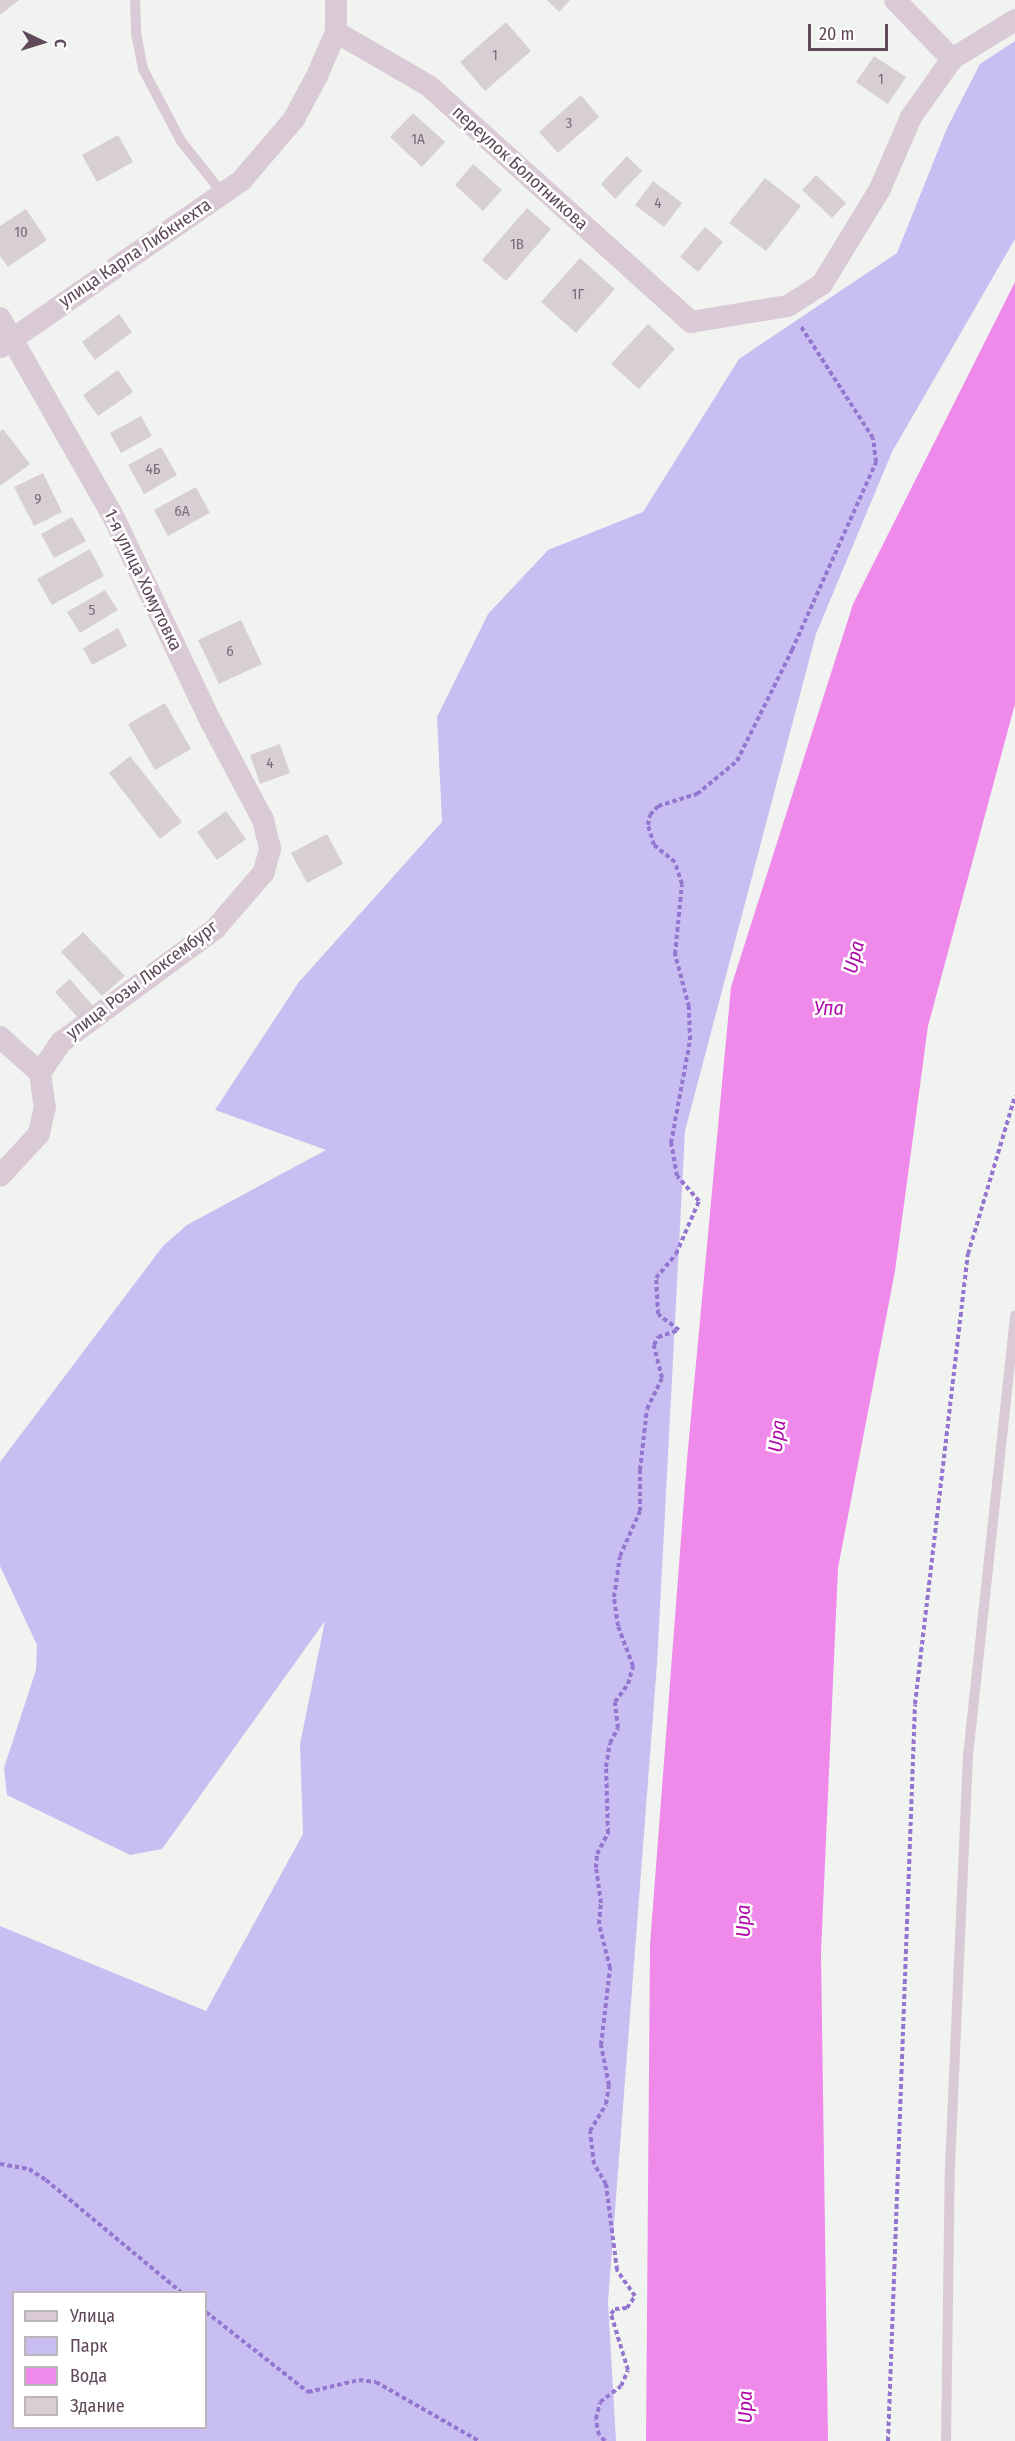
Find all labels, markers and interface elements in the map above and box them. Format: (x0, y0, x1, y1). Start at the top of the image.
north arrow (12, 12, 72, 72)
scale bar (811, 12, 890, 50)
text: 20 m (819, 23, 854, 45)
text: С (51, 38, 70, 48)
house number: 1 (492, 47, 498, 65)
house number: 1 (878, 71, 884, 89)
street label: переулок Болотникова (448, 101, 592, 235)
house number: 3 (566, 115, 572, 133)
house number: 1А (411, 131, 425, 149)
street label: улица Карла Либкнехта (55, 194, 215, 312)
house number: 4 (654, 195, 662, 213)
house number: 10 (14, 224, 28, 242)
house number: 1В (510, 236, 524, 254)
house number: 1Г (572, 286, 584, 304)
house number: 4Б (145, 461, 161, 479)
house number: 9 (34, 491, 42, 509)
house number: 6А (174, 503, 190, 521)
street label: 1-я улица Хомутовка (99, 506, 187, 654)
house number: 5 (89, 602, 95, 620)
house number: 6 (226, 643, 234, 661)
house number: 4 (266, 755, 274, 773)
street label: улица Розы Люксембург (62, 916, 222, 1044)
water label: Upa (838, 938, 870, 976)
water label: Упа (814, 996, 844, 1020)
water label: Upa (763, 1418, 791, 1454)
water label: Upa (731, 1905, 755, 1937)
legend (12, 2291, 207, 2429)
text: Улица (70, 2305, 115, 2327)
text: Парк (70, 2335, 108, 2357)
text: Вода (70, 2365, 107, 2387)
water label: Upa (733, 2391, 757, 2423)
text: Здание (70, 2395, 125, 2417)

